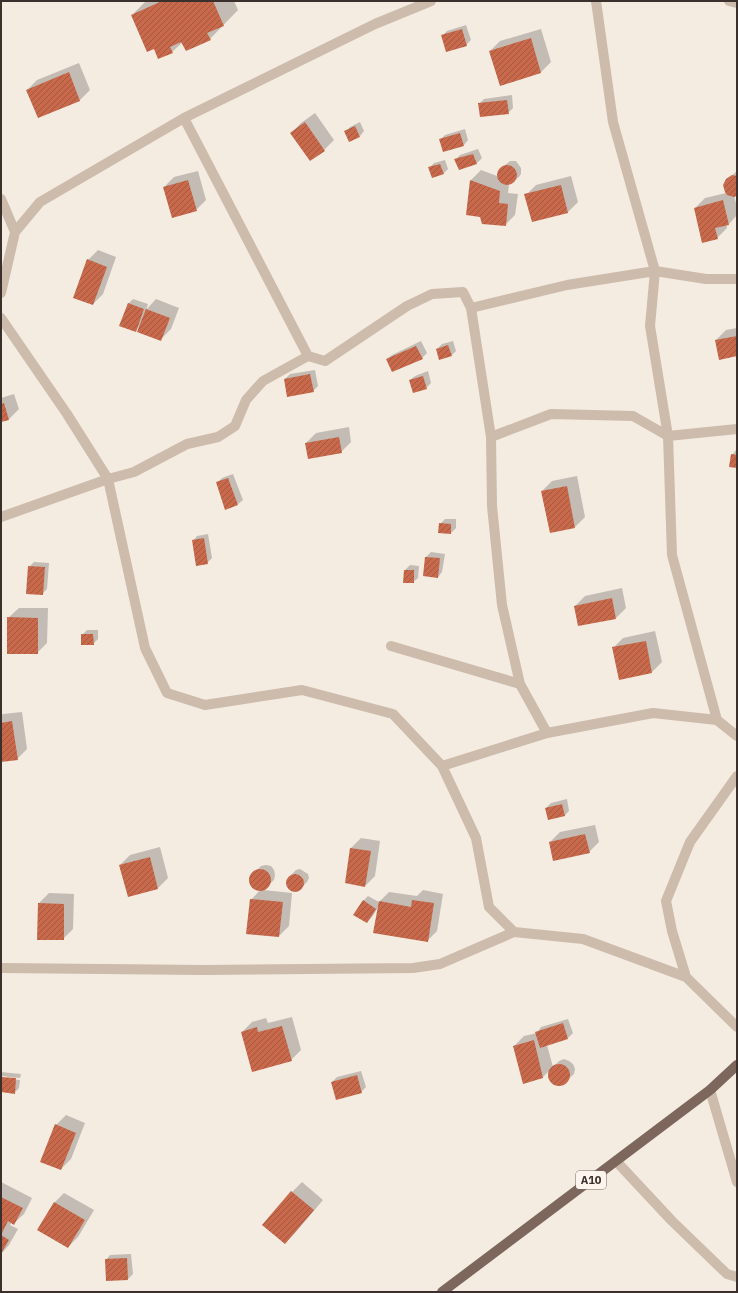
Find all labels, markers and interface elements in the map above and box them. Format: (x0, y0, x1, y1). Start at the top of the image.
road number: A10 (576, 1171, 606, 1189)

